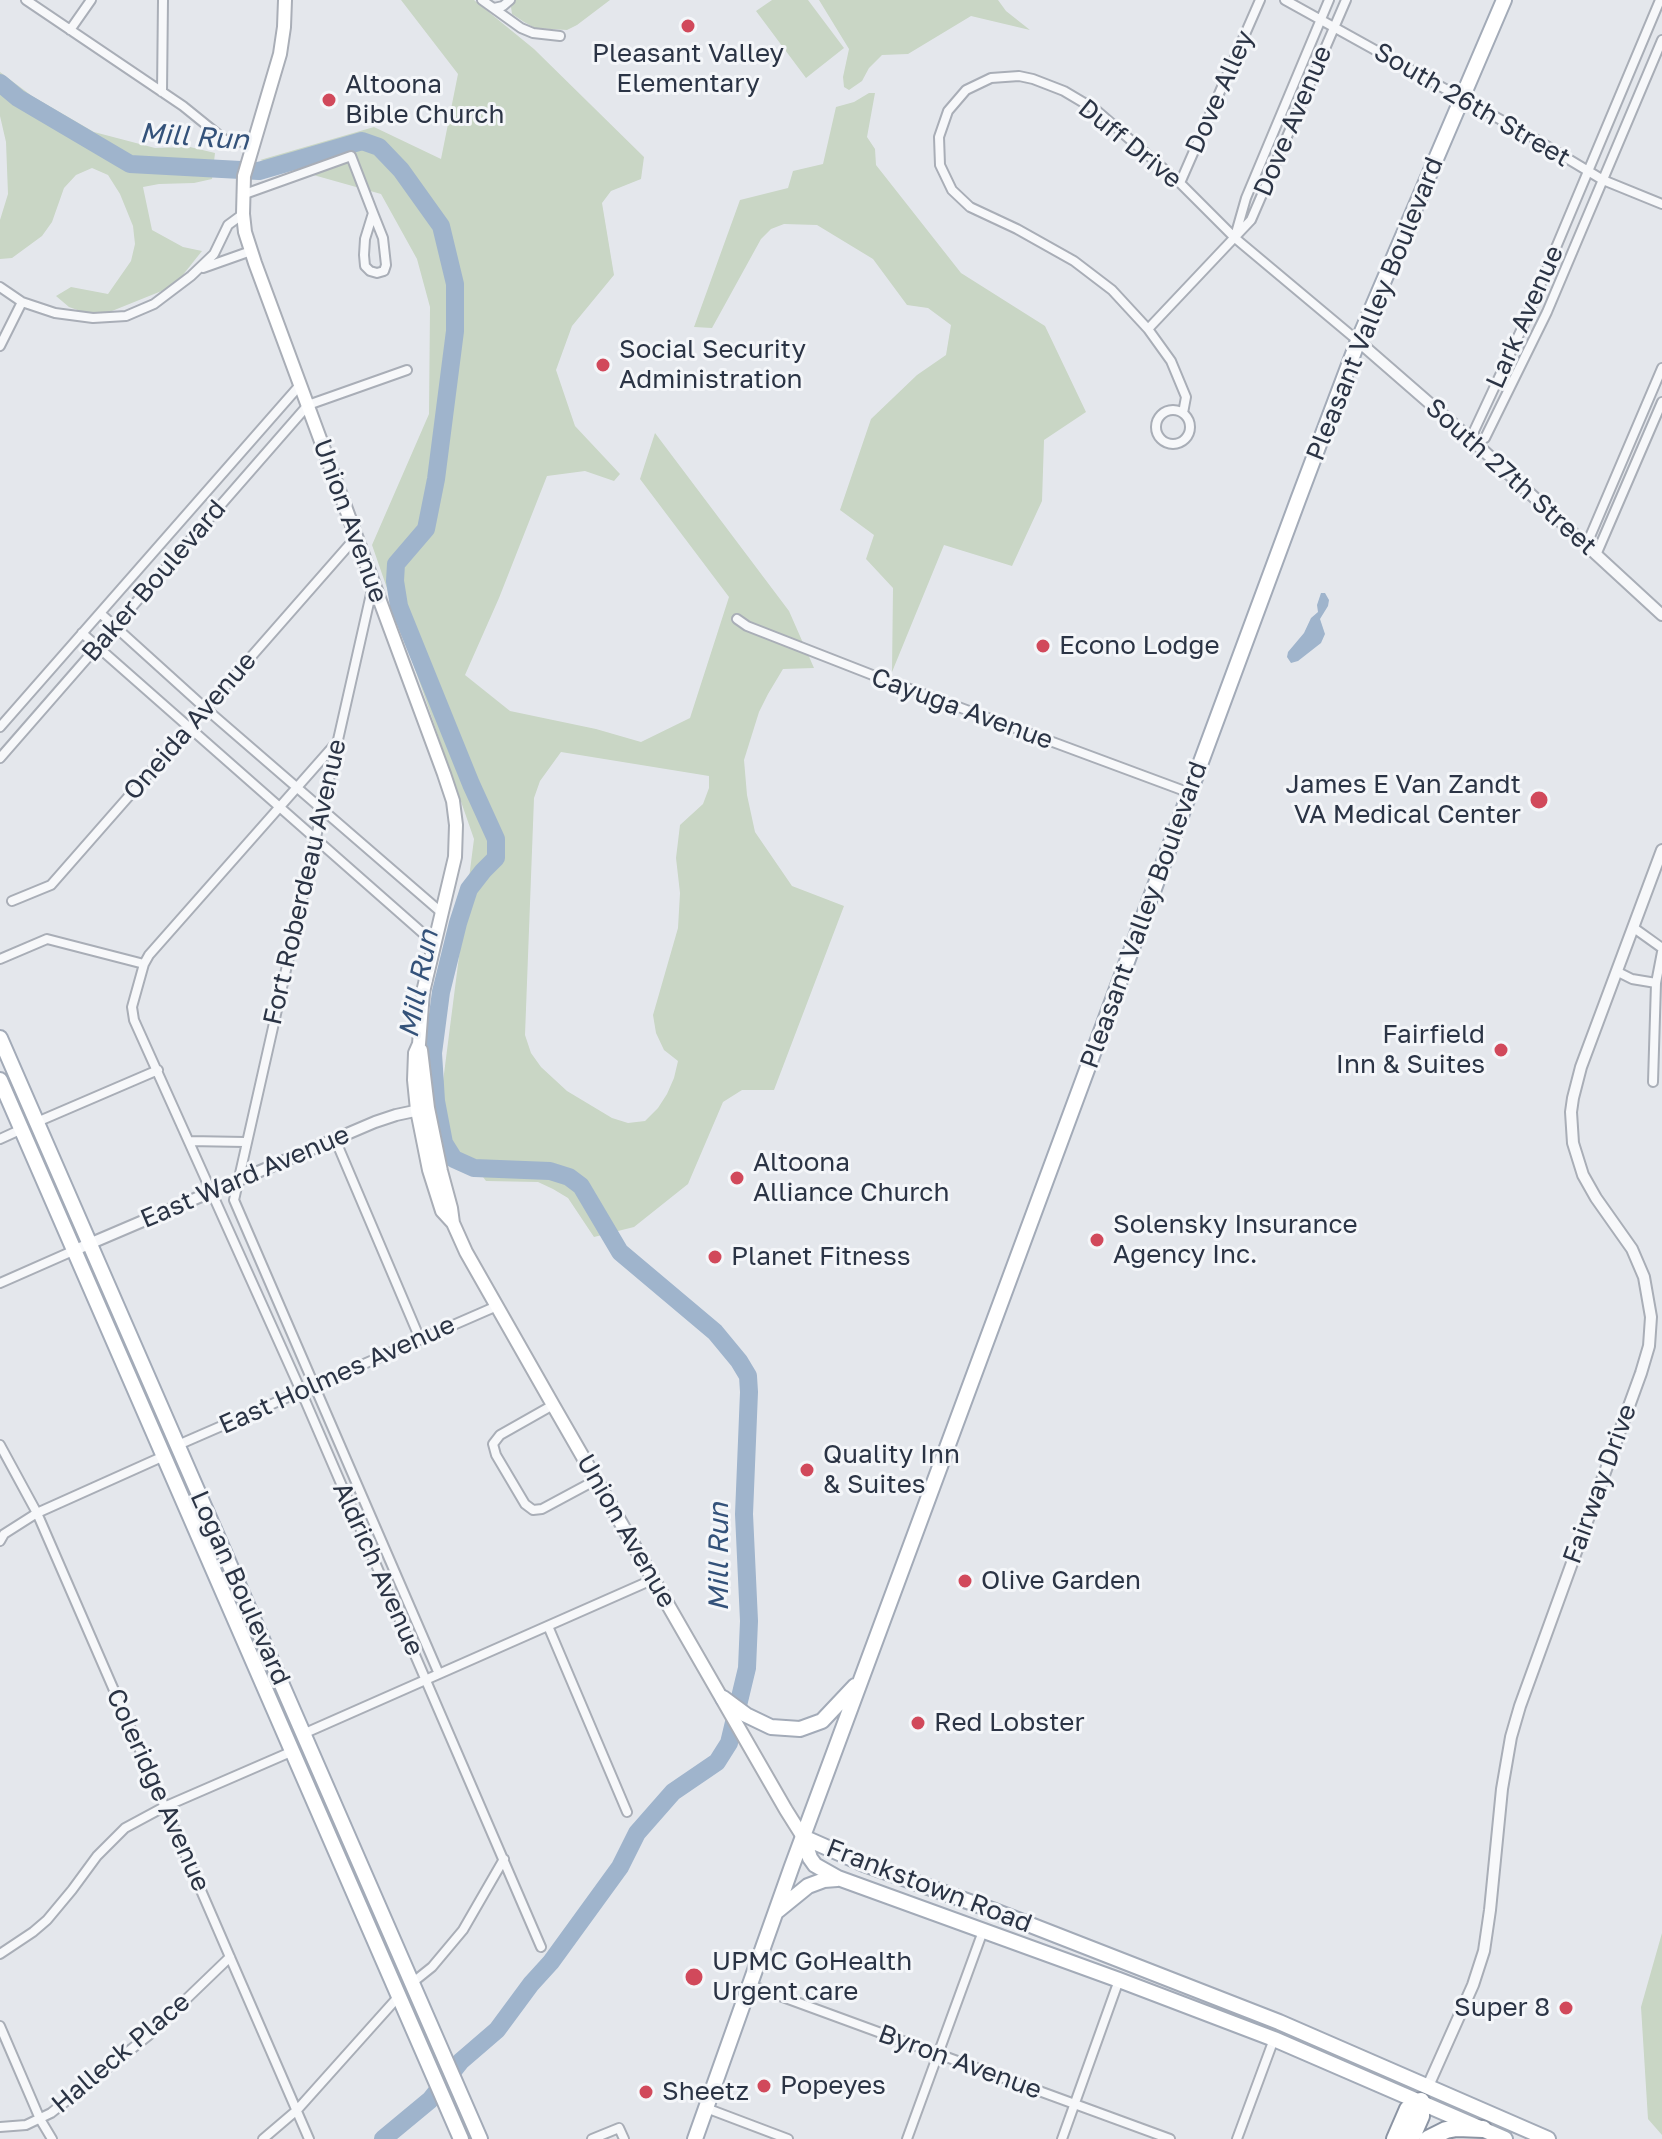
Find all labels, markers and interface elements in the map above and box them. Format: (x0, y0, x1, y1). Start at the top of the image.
marker: Pleasant Valley Elementary (679, 17, 697, 35)
street label: Dove Alley (1179, 26, 1261, 158)
street label: South 26th Street (1368, 36, 1576, 174)
place label: Pleasant Valley Elementary (592, 38, 784, 100)
street label: Dove Avenue (1247, 41, 1339, 201)
place label: Altoona Bible Church (345, 69, 504, 130)
marker: Altoona Bible Church (320, 91, 338, 109)
street label: Duff Drive (1072, 93, 1188, 195)
water label: Mill Run (138, 116, 250, 158)
street label: Pleasant Valley Boulevard (1300, 153, 1450, 465)
street label: Lark Avenue (1480, 241, 1570, 393)
place label: Social Security Administration (619, 334, 806, 396)
marker: Social Security Administration (594, 356, 612, 374)
street label: South 27th Street (1419, 392, 1603, 562)
street label: Union Avenue (306, 435, 394, 607)
street label: Baker Boulevard (75, 494, 233, 668)
place label: Econo Lodge (1059, 630, 1220, 662)
marker: Econo Lodge (1034, 637, 1052, 655)
street label: Oneida Avenue (117, 645, 263, 807)
street label: Cayuga Avenue (867, 662, 1057, 756)
street label: Fort Roberdeau Avenue (257, 736, 353, 1028)
street label: Pleasant Valley Boulevard (1074, 757, 1214, 1073)
place label: James E Van Zandt VA Medical Center (1285, 769, 1521, 830)
marker: James E Van Zandt VA Medical Center (1528, 789, 1550, 811)
water label: Mill Run (392, 927, 446, 1041)
place label: Fairfield Inn & Suites (1336, 1019, 1485, 1080)
marker: Fairfield Inn & Suites (1492, 1041, 1510, 1059)
street label: East Ward Avenue (136, 1119, 354, 1235)
place label: Altoona Alliance Church (753, 1147, 949, 1208)
marker: Altoona Alliance Church (728, 1169, 746, 1187)
place label: Solensky Insurance Agency Inc. (1113, 1209, 1358, 1270)
marker: Solensky Insurance Agency Inc. (1088, 1231, 1106, 1249)
place label: Planet Fitness (731, 1241, 910, 1273)
marker: Planet Fitness (706, 1248, 724, 1266)
street label: East Holmes Avenue (214, 1309, 460, 1441)
street label: Fairway Drive (1557, 1400, 1643, 1568)
place label: Quality Inn & Suites (823, 1439, 960, 1500)
street label: Union Avenue (570, 1449, 682, 1613)
marker: Quality Inn & Suites (798, 1461, 816, 1479)
street label: Aldrich Avenue (326, 1477, 430, 1661)
street label: Logan Boulevard (183, 1486, 297, 1690)
water label: Mill Run (702, 1502, 736, 1612)
place label: Olive Garden (981, 1565, 1141, 1597)
marker: Olive Garden (956, 1572, 974, 1590)
street label: Coleridge Avenue (99, 1684, 217, 1896)
place label: Red Lobster (934, 1707, 1085, 1739)
marker: Red Lobster (909, 1714, 927, 1732)
street label: Frankstown Road (822, 1832, 1036, 1940)
place label: UPMC GoHealth Urgent care (712, 1946, 912, 2008)
marker: UPMC GoHealth Urgent care (683, 1966, 705, 1988)
street label: Halleck Place (46, 1986, 196, 2120)
place label: Super 8 (1454, 1992, 1550, 2024)
marker: Super 8 (1557, 1999, 1575, 2017)
street label: Byron Avenue (874, 2018, 1046, 2106)
place label: Popeyes (780, 2070, 886, 2102)
place label: Sheetz (662, 2076, 749, 2108)
marker: Popeyes (755, 2077, 773, 2095)
marker: Sheetz (637, 2083, 655, 2101)

